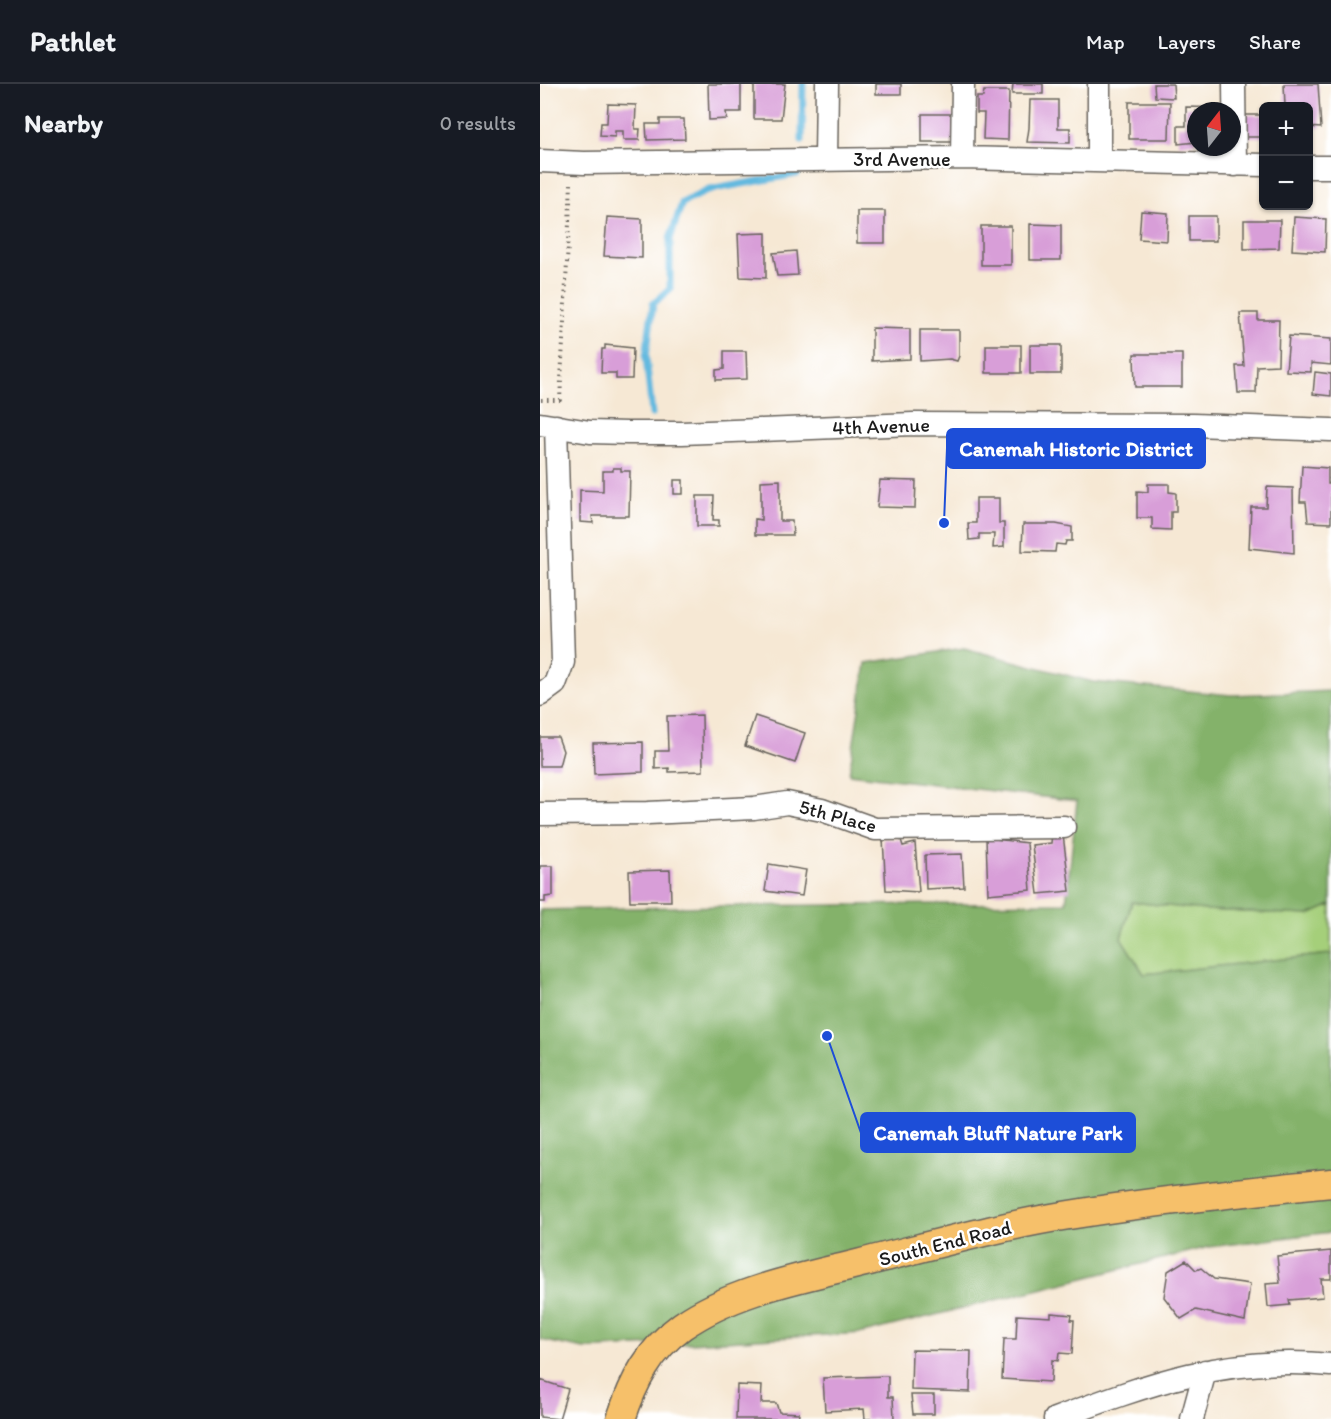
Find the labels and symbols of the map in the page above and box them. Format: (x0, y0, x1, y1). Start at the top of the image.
north arrow (1187, 102, 1241, 156)
street label: 3rd Avenue (853, 147, 951, 171)
street label: 4th Avenue (832, 412, 930, 440)
callout: Canemah Historic District (947, 429, 1205, 468)
text: Canemah Historic District (959, 436, 1193, 461)
street label: 5th Place (797, 794, 879, 838)
callout: Canemah Bluff Nature Park (861, 1113, 1135, 1152)
text: Canemah Bluff Nature Park (873, 1120, 1123, 1145)
street label: South End Road (876, 1215, 1014, 1271)

